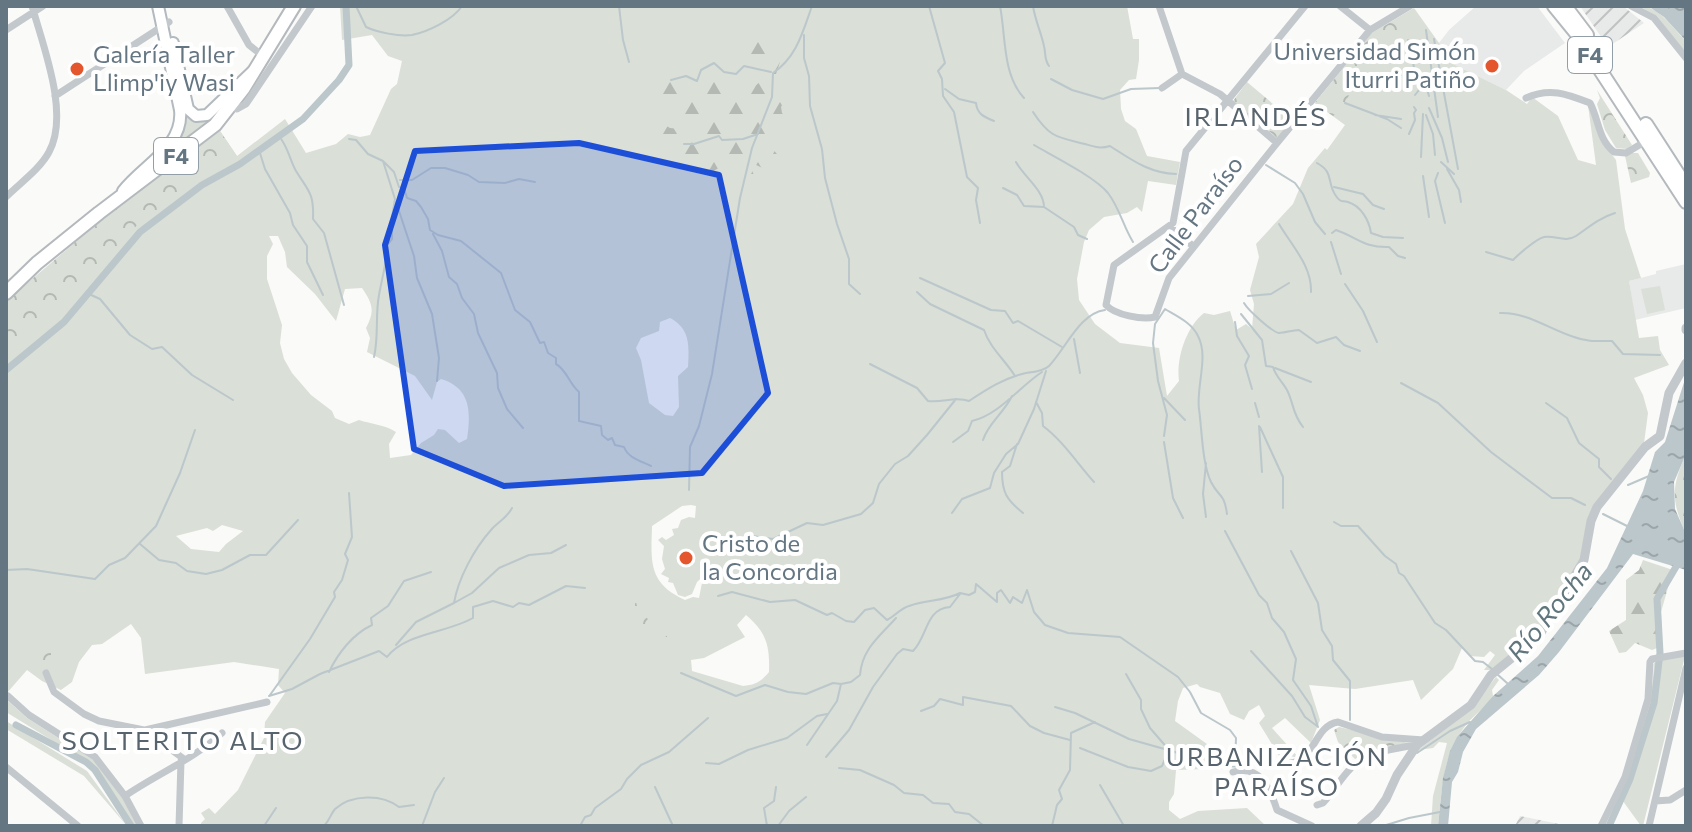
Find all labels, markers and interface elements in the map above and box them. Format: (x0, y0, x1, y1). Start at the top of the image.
place label: Universidad Simón Iturri Patiño (1274, 36, 1476, 93)
road number: F4 (1568, 37, 1612, 73)
place label: Galería Taller Llimp'iy Wasi (93, 39, 236, 96)
marker: Universidad Simón Iturri Patiño (1483, 57, 1501, 75)
marker: Galería Taller Llimp'iy Wasi (68, 60, 86, 78)
district label: IRLANDÉS (1185, 100, 1327, 131)
road number: F4 (154, 138, 198, 174)
street label: Calle Paraíso (1141, 150, 1248, 278)
place label: Cristo de la Concordia (702, 528, 838, 585)
marker: Cristo de la Concordia (677, 549, 695, 567)
water label: Río Rocha (1500, 555, 1598, 667)
district label: SOLTERITO ALTO (61, 724, 305, 755)
district label: URBANIZACIÓN PARAÍSO (1166, 740, 1388, 801)

